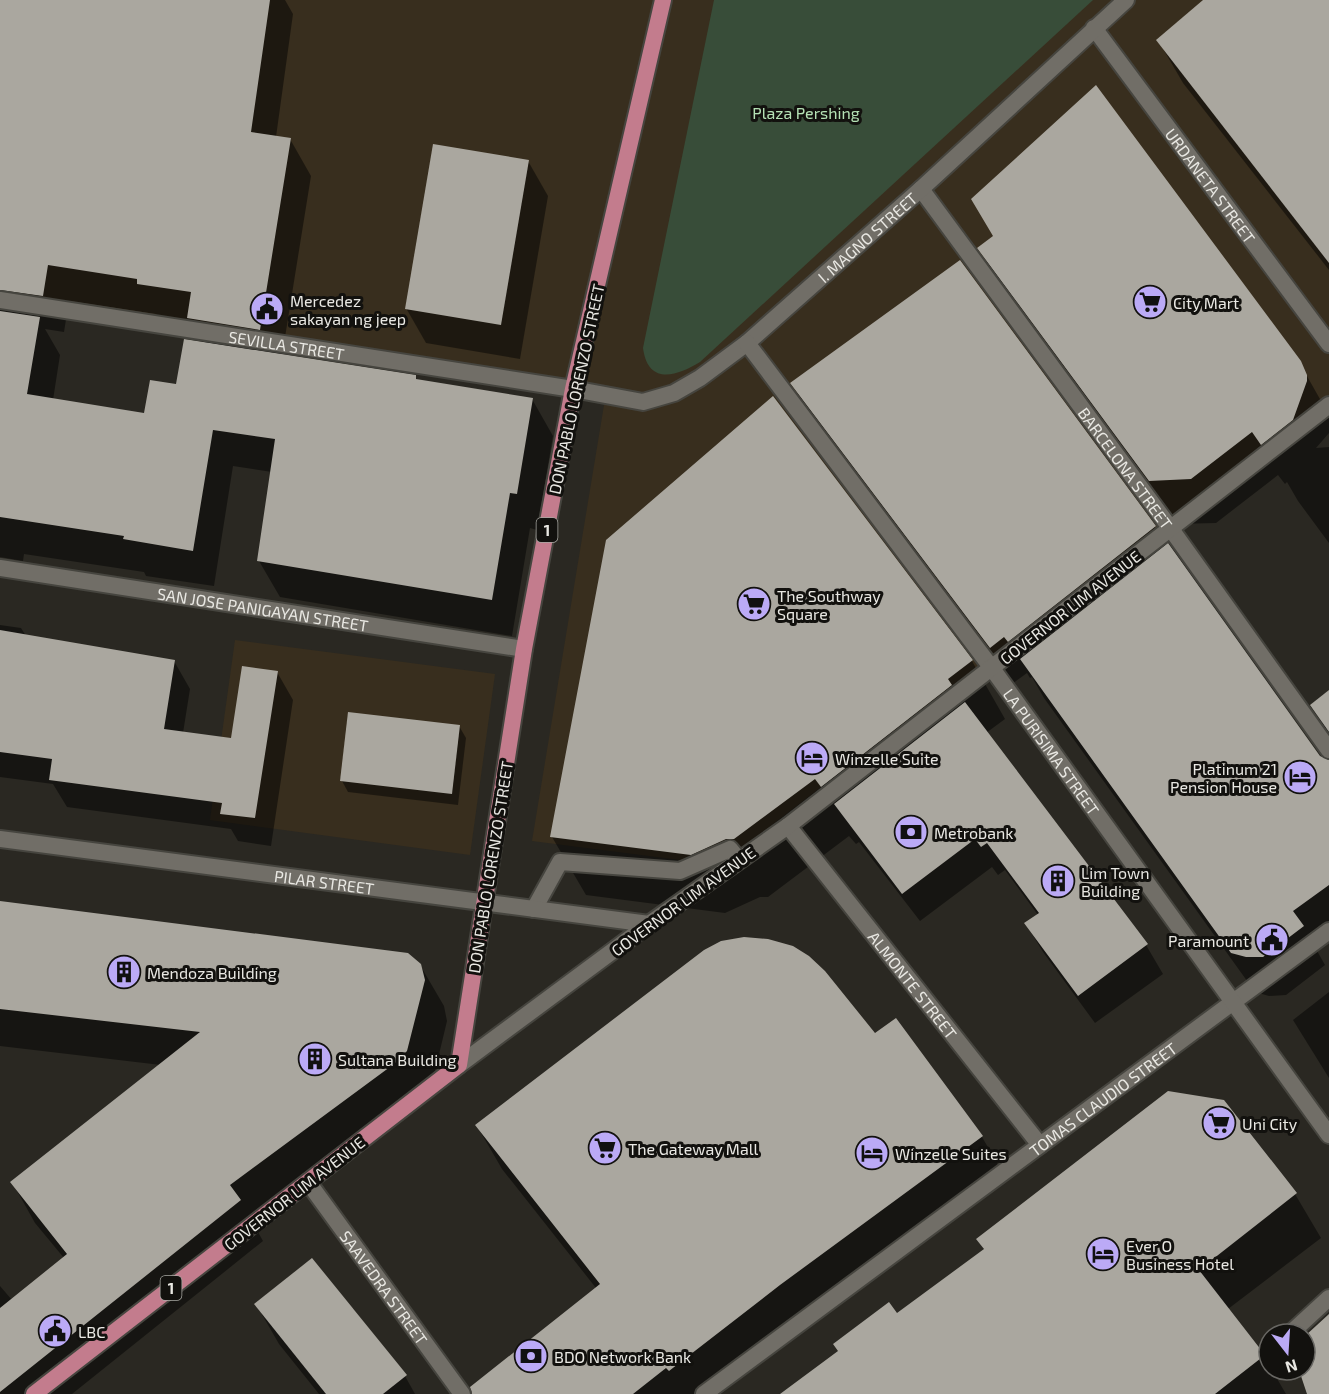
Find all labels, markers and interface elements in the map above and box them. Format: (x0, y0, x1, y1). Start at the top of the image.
park label: Plaza Pershing (752, 103, 860, 122)
street label: URDANETA STREET (1162, 124, 1260, 246)
street label: I. MAGNO STREET (813, 188, 920, 286)
street label: DON PABLO LORENZO STREET (544, 282, 608, 496)
supermarket icon: City Mart (1132, 284, 1168, 320)
public building icon: Mercedez sakayan ng jeep (249, 291, 285, 327)
place label: Mercedez sakayan ng jeep (290, 291, 406, 329)
place label: City Mart (1173, 293, 1239, 312)
street label: SEVILLA STREET (227, 326, 346, 363)
street label: BARCELONA STREET (1075, 403, 1177, 532)
road number: 1 (536, 518, 558, 542)
street label: GOVERNOR LIM AVENUE (996, 546, 1144, 668)
street label: SAN JOSE PANIGAYAN STREET (156, 583, 370, 634)
supermarket icon: The Southway Square (736, 586, 772, 622)
place label: The Southway Square (777, 586, 881, 623)
street label: LA PURISIMA STREET (1000, 684, 1104, 818)
hotel icon: Winzelle Suite (794, 740, 830, 776)
place label: Winzelle Suite (835, 749, 939, 768)
place label: Platinum 21 Pension House (1170, 759, 1277, 796)
hotel icon: Platinum 21 Pension House (1282, 759, 1318, 795)
street label: DON PABLO LORENZO STREET (464, 760, 516, 974)
bank icon: Metrobank (893, 814, 929, 850)
place label: Metrobank (934, 823, 1013, 842)
street label: GOVERNOR LIM AVENUE (607, 842, 759, 960)
building icon: Lim Town Building (1040, 863, 1076, 899)
place label: Lim Town Building (1081, 863, 1149, 900)
street label: PILAR STREET (273, 866, 375, 897)
public building icon: Paramount (1254, 922, 1290, 958)
street label: ALMONTE STREET (865, 927, 961, 1042)
place label: Paramount (1168, 931, 1249, 950)
building icon: Mendoza Building (106, 954, 142, 990)
place label: Mendoza Building (147, 963, 277, 982)
street label: TOMAS CLAUDIO STREET (1025, 1038, 1180, 1160)
building icon: Sultana Building (297, 1041, 333, 1077)
place label: Sultana Building (338, 1050, 456, 1069)
supermarket icon: Uni City (1201, 1105, 1237, 1141)
place label: Uni City (1242, 1114, 1298, 1133)
supermarket icon: The Gateway Mall (587, 1130, 623, 1166)
street label: GOVERNOR LIM AVENUE (220, 1132, 368, 1254)
hotel icon: Winzelle Suites (854, 1135, 890, 1171)
place label: The Gateway Mall (628, 1139, 758, 1158)
place label: Winzelle Suites (895, 1144, 1007, 1163)
street label: SAAVEDRA STREET (337, 1227, 432, 1348)
hotel icon: Ever O Business Hotel (1085, 1236, 1121, 1272)
place label: Ever O Business Hotel (1126, 1236, 1234, 1273)
road number: 1 (160, 1276, 182, 1300)
public building icon: LBC (37, 1313, 73, 1349)
place label: LBC (78, 1322, 105, 1341)
north arrow (1257, 1322, 1317, 1382)
bank icon: BDO Network Bank (513, 1338, 549, 1374)
place label: BDO Network Bank (554, 1347, 691, 1366)
text: N (1283, 1356, 1300, 1378)

